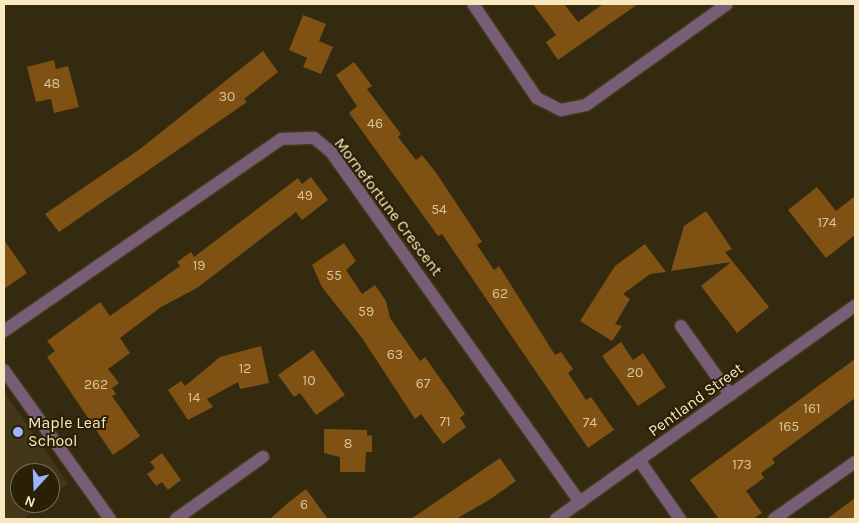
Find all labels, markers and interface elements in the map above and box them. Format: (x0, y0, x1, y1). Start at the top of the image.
house number: 48 (44, 76, 60, 92)
house number: 30 (219, 89, 235, 105)
house number: 46 (367, 116, 383, 132)
street label: Mornefortune Crescent (330, 134, 446, 280)
house number: 49 (297, 188, 313, 204)
house number: 54 (431, 202, 447, 218)
house number: 174 (817, 215, 837, 231)
house number: 19 (193, 258, 205, 274)
house number: 55 (326, 268, 342, 284)
house number: 62 (492, 286, 508, 302)
house number: 59 (358, 304, 374, 320)
house number: 63 (387, 347, 403, 363)
street label: Pentland Street (645, 359, 747, 441)
house number: 12 (239, 361, 251, 377)
house number: 20 (627, 365, 643, 381)
house number: 10 (303, 373, 315, 389)
house number: 67 (416, 376, 430, 392)
house number: 262 (84, 377, 108, 393)
house number: 14 (188, 390, 200, 406)
house number: 161 (803, 401, 821, 417)
place label: Maple Leaf School (28, 413, 106, 451)
house number: 71 (439, 414, 451, 430)
house number: 74 (583, 415, 597, 431)
house number: 165 (779, 419, 799, 435)
marker: Maple Leaf School (12, 426, 24, 438)
house number: 8 (344, 436, 352, 452)
house number: 173 (732, 457, 752, 473)
north arrow (10, 463, 60, 513)
text: N (22, 492, 38, 511)
house number: 6 (300, 497, 308, 513)

